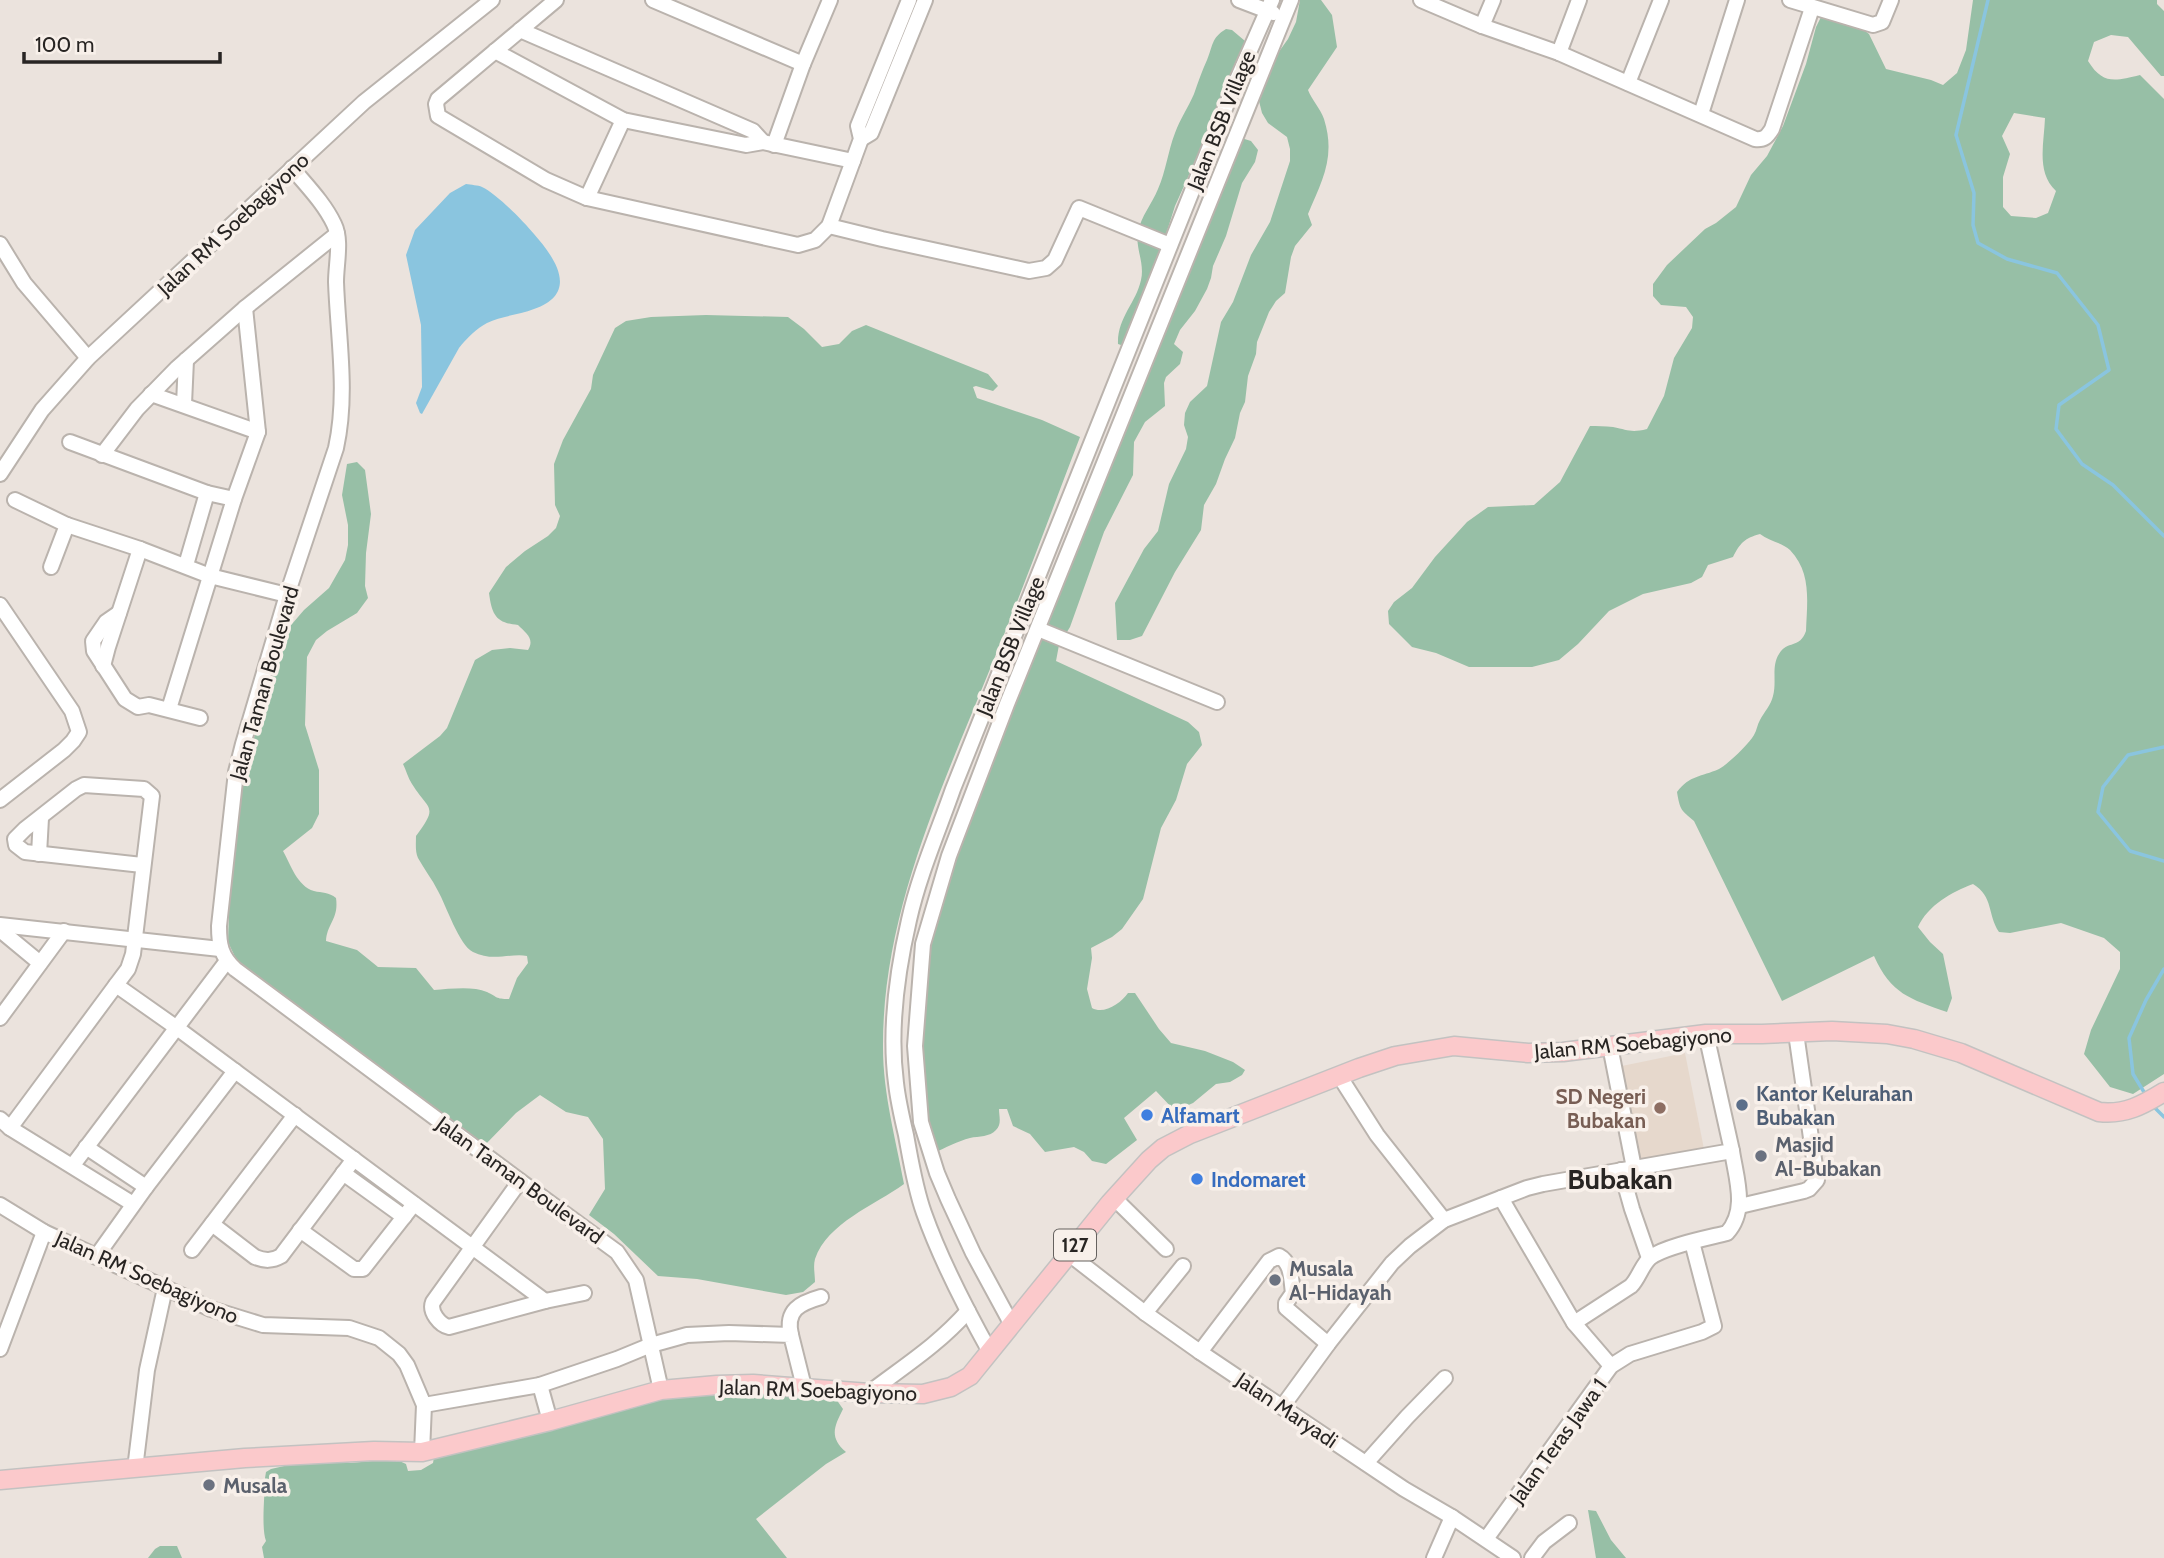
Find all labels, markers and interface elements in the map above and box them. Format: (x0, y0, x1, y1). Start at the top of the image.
scale bar (24, 21, 220, 65)
text: 100 m (35, 32, 94, 57)
street label: Jalan BSB Village (1181, 46, 1260, 194)
street label: Jalan RM Soebagiyono (151, 147, 314, 301)
street label: Jalan BSB Village (970, 572, 1049, 720)
street label: Jalan Taman Boulevard (224, 583, 304, 784)
street label: Jalan RM Soebagiyono (1532, 1022, 1733, 1064)
place label: Kantor Kelurahan Bubakan (1756, 1081, 1913, 1130)
place label: SD Negeri Bubakan (1555, 1084, 1646, 1133)
marker: Kantor Kelurahan Bubakan (1734, 1097, 1750, 1113)
marker: SD Negeri Bubakan (1652, 1100, 1668, 1116)
place label: Alfamart (1161, 1103, 1240, 1128)
marker: Alfamart (1139, 1107, 1155, 1123)
street label: Jalan Taman Boulevard (431, 1110, 608, 1249)
place label: Masjid Al-Bubakan (1775, 1132, 1881, 1181)
marker: Masjid Al-Bubakan (1753, 1148, 1769, 1164)
district label: Bubakan (1567, 1162, 1673, 1196)
place label: Indomaret (1211, 1167, 1306, 1192)
marker: Indomaret (1189, 1171, 1205, 1187)
street label: Jalan RM Soebagiyono (51, 1225, 243, 1329)
road number: 127 (1054, 1230, 1096, 1260)
place label: Musala Al-Hidayah (1289, 1256, 1392, 1305)
marker: Musala Al-Hidayah (1267, 1272, 1283, 1288)
street label: Jalan Maryadi (1231, 1366, 1343, 1453)
street label: Jalan Teras Jawa 1 (1504, 1373, 1612, 1509)
street label: Jalan RM Soebagiyono (718, 1374, 917, 1406)
place label: Musala (223, 1473, 288, 1498)
marker: Musala (201, 1477, 217, 1493)

